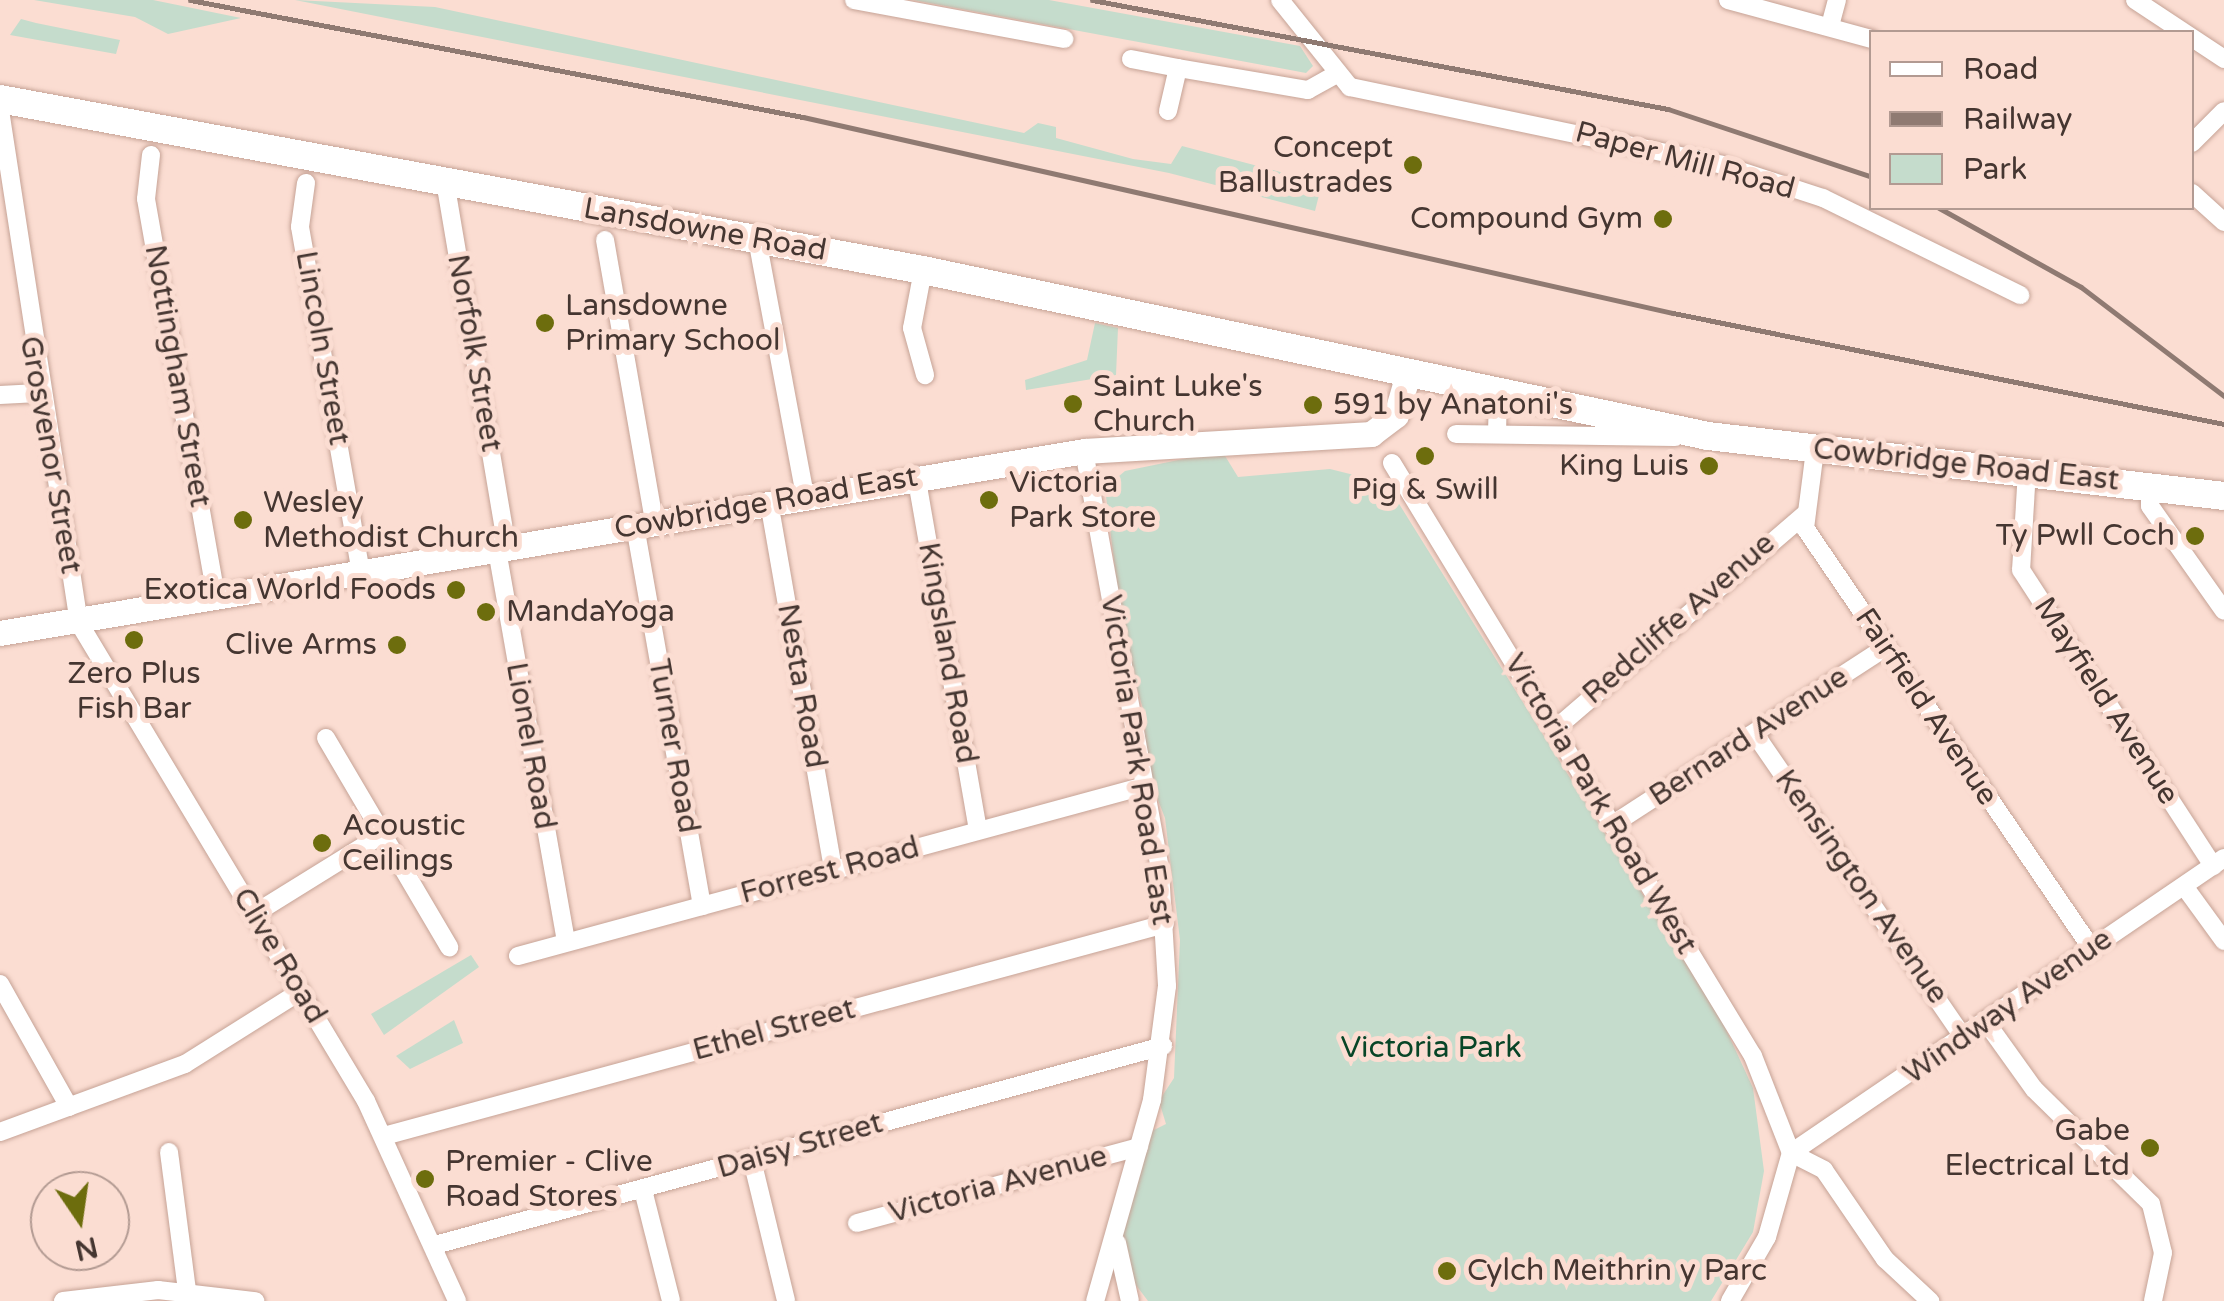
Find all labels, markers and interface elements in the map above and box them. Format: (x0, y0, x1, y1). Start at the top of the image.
legend (1869, 30, 2194, 210)
text: Road (1963, 51, 2038, 88)
text: Railway (1963, 101, 2072, 138)
street label: Paper Mill Road (1571, 114, 1799, 208)
place label: Concept Ballustrades (1218, 130, 1393, 200)
text: Park (1963, 151, 2027, 188)
marker: Concept Ballustrades (1402, 154, 1424, 176)
street label: Lansdowne Road (581, 191, 829, 269)
place label: Compound Gym (1410, 201, 1643, 237)
marker: Compound Gym (1652, 208, 1674, 230)
street label: Nottingham Street (136, 242, 218, 510)
street label: Lincoln Street (287, 248, 357, 448)
street label: Norfolk Street (439, 252, 509, 454)
place label: Lansdowne Primary School (565, 288, 780, 358)
marker: Lansdowne Primary School (534, 312, 556, 334)
street label: Grosvenor Street (11, 333, 89, 577)
place label: Saint Luke's Church (1093, 369, 1263, 440)
place label: 591 by Anatoni's (1333, 387, 1573, 423)
marker: Saint Luke's Church (1062, 393, 1084, 415)
marker: 591 by Anatoni's (1302, 394, 1324, 416)
street label: Cowbridge Road East (1811, 431, 2121, 499)
marker: Pig & Swill (1414, 445, 1436, 467)
place label: King Luis (1559, 448, 1689, 484)
marker: King Luis (1698, 455, 1720, 477)
street label: Cowbridge Road East (612, 459, 920, 547)
place label: Victoria Park Store (1009, 465, 1156, 536)
place label: Pig & Swill (1351, 472, 1499, 508)
place label: Wesley Methodist Church (263, 485, 519, 556)
marker: Victoria Park Store (978, 489, 1000, 511)
marker: Wesley Methodist Church (232, 509, 254, 531)
place label: Ty Pwll Coch (1995, 518, 2175, 554)
marker: Ty Pwll Coch (2184, 525, 2206, 547)
street label: Redcliffe Avenue (1576, 526, 1782, 712)
street label: Kingsland Road (910, 540, 984, 766)
place label: Exotica World Foods (144, 572, 436, 608)
marker: Exotica World Foods (445, 579, 467, 601)
street label: Mayfield Avenue (2026, 591, 2186, 811)
street label: Victoria Park Road East (1092, 592, 1180, 928)
place label: MandaYoga (506, 594, 675, 630)
marker: MandaYoga (475, 601, 497, 623)
street label: Nesta Road (769, 601, 833, 771)
street label: Fairfield Avenue (1847, 602, 2005, 812)
place label: Clive Arms (225, 627, 377, 663)
marker: Zero Plus Fish Bar (123, 629, 145, 651)
marker: Clive Arms (386, 634, 408, 656)
street label: Victoria Park Road West (1496, 647, 1704, 961)
place label: Zero Plus Fish Bar (67, 656, 201, 726)
street label: Turner Road (640, 656, 706, 836)
street label: Bernard Avenue (1643, 659, 1855, 815)
street label: Lionel Road (498, 660, 562, 832)
street label: Kensington Avenue (1767, 763, 1955, 1011)
place label: Acoustic Ceilings (342, 808, 466, 878)
street label: Forrest Road (737, 830, 923, 912)
marker: Acoustic Ceilings (311, 832, 333, 854)
street label: Clive Road (225, 882, 333, 1030)
street label: Windway Avenue (1897, 922, 2119, 1092)
street label: Ethel Street (689, 991, 859, 1069)
park label: Victoria Park (1340, 1030, 1522, 1066)
street label: Daisy Street (713, 1105, 887, 1187)
place label: Gabe Electrical Ltd (1944, 1113, 2130, 1184)
marker: Gabe Electrical Ltd (2139, 1137, 2161, 1159)
street label: Victoria Avenue (885, 1139, 1111, 1231)
place label: Premier - Clive Road Stores (445, 1144, 653, 1214)
marker: Premier - Clive Road Stores (414, 1168, 436, 1190)
north arrow (30, 1171, 130, 1271)
text: N (72, 1229, 101, 1267)
place label: Cylch Meithrin y Parc (1467, 1253, 1767, 1289)
marker: Cylch Meithrin y Parc (1436, 1260, 1458, 1282)

